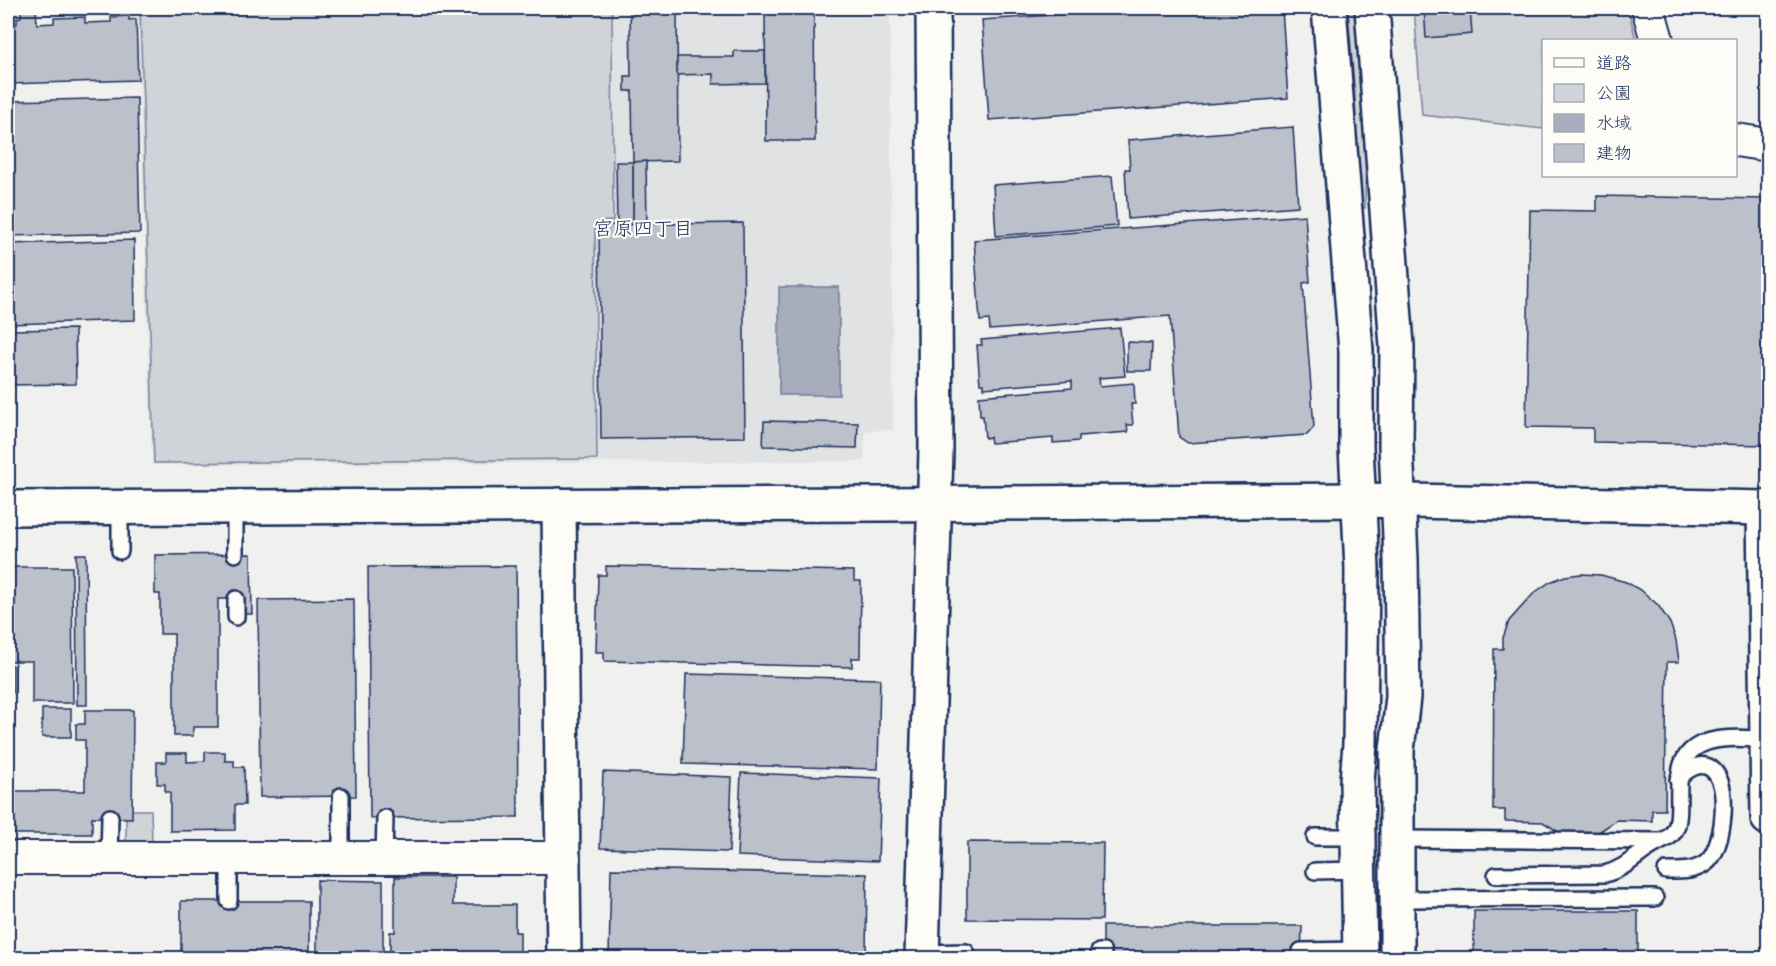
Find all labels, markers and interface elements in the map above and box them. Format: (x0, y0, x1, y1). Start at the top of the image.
legend (1542, 39, 1737, 177)
text: 道路 (1596, 50, 1632, 79)
text: 公園 (1596, 80, 1632, 109)
text: 水域 (1596, 110, 1632, 139)
text: 建物 (1596, 140, 1632, 169)
district label: 宮原四丁目 (593, 214, 693, 246)

